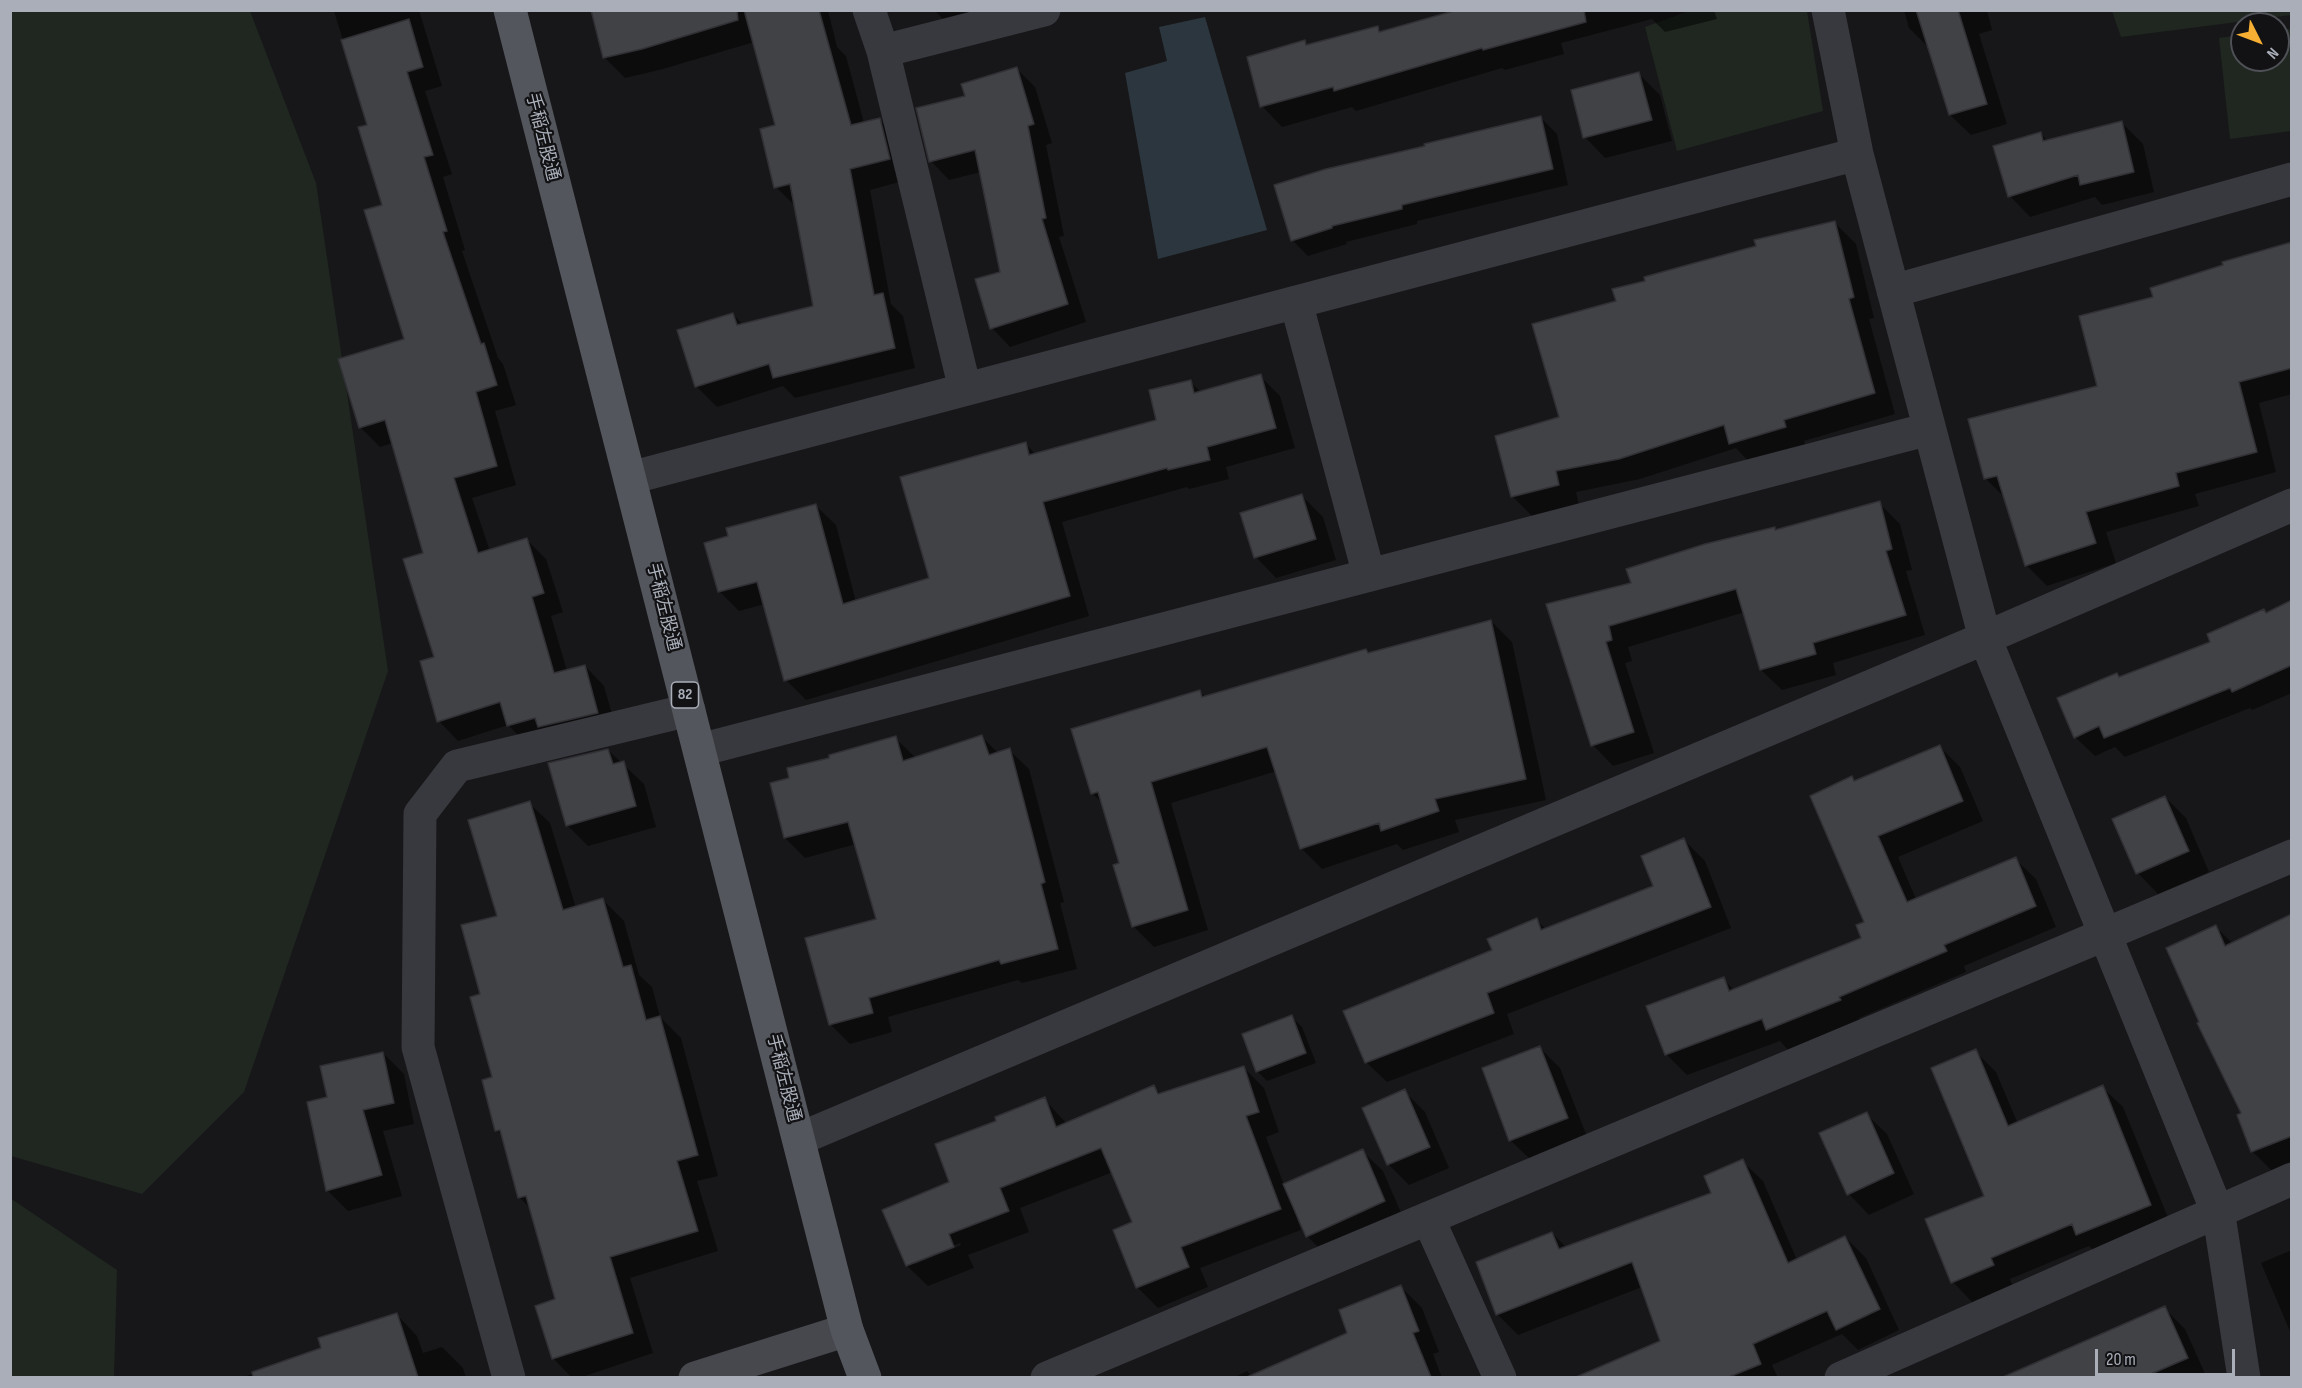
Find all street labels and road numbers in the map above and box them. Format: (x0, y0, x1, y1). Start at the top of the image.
street label: 手稲左股通 (521, 91, 563, 183)
street label: 手稲左股通 (642, 561, 684, 653)
road number: 82 (672, 682, 698, 708)
street label: 手稲左股通 (762, 1032, 804, 1124)

